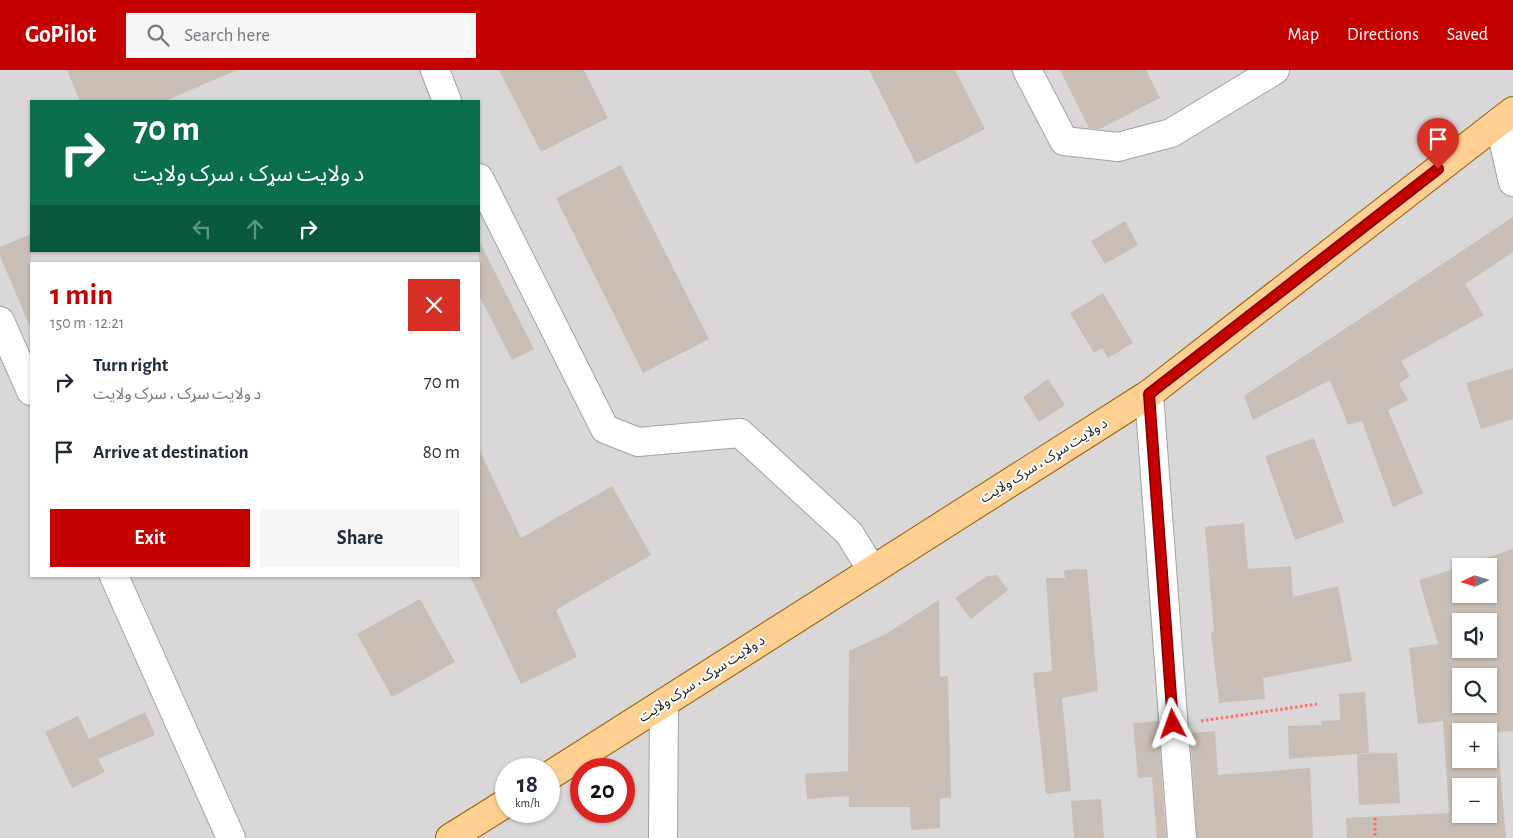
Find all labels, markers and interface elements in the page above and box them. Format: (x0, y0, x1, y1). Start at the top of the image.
search box (126, 13, 476, 58)
icon: search (144, 21, 172, 49)
text: GoPilot (25, 23, 96, 47)
text: Search here (184, 26, 270, 45)
text: Map (1288, 26, 1319, 44)
text: Directions (1347, 26, 1419, 44)
text: Saved (1447, 26, 1488, 44)
text: 70 m (133, 112, 200, 147)
pin (1417, 118, 1459, 169)
icon: right (50, 120, 115, 185)
icon: arrive (1424, 125, 1452, 153)
text: د ولایت سړک ، سرک ولایت (133, 163, 364, 185)
icon: left (188, 215, 216, 243)
icon: ahead (241, 215, 269, 243)
icon: right (294, 215, 322, 243)
button: close (408, 279, 460, 331)
text: 1 min (50, 280, 113, 310)
text: 150 m · 12:21 (50, 315, 124, 331)
text: Turn right (93, 356, 168, 375)
icon: right (50, 368, 78, 396)
text: 70 m (424, 373, 460, 392)
text: د ولایت سړک ، سرک ولایت (93, 386, 261, 402)
street label: د ولایت سړک ، سرک ولایت (978, 416, 1111, 507)
icon: arrive (50, 438, 78, 466)
text: Arrive at destination (93, 443, 249, 462)
text: 80 m (423, 443, 460, 462)
button: Exit (50, 509, 250, 567)
button: Share (260, 509, 460, 567)
north arrow (1452, 558, 1498, 602)
map controls (1452, 558, 1497, 823)
button: sound (1452, 613, 1497, 658)
street label: د ولایت سړک ، سرک ولایت (637, 633, 768, 726)
button: search (1452, 668, 1497, 713)
position arrow (1146, 697, 1198, 749)
button: + (1452, 723, 1497, 768)
speed limit sign: 20 (570, 758, 635, 823)
text: 18 (517, 772, 538, 797)
button: − (1452, 778, 1497, 823)
text: km/h (515, 797, 540, 809)

